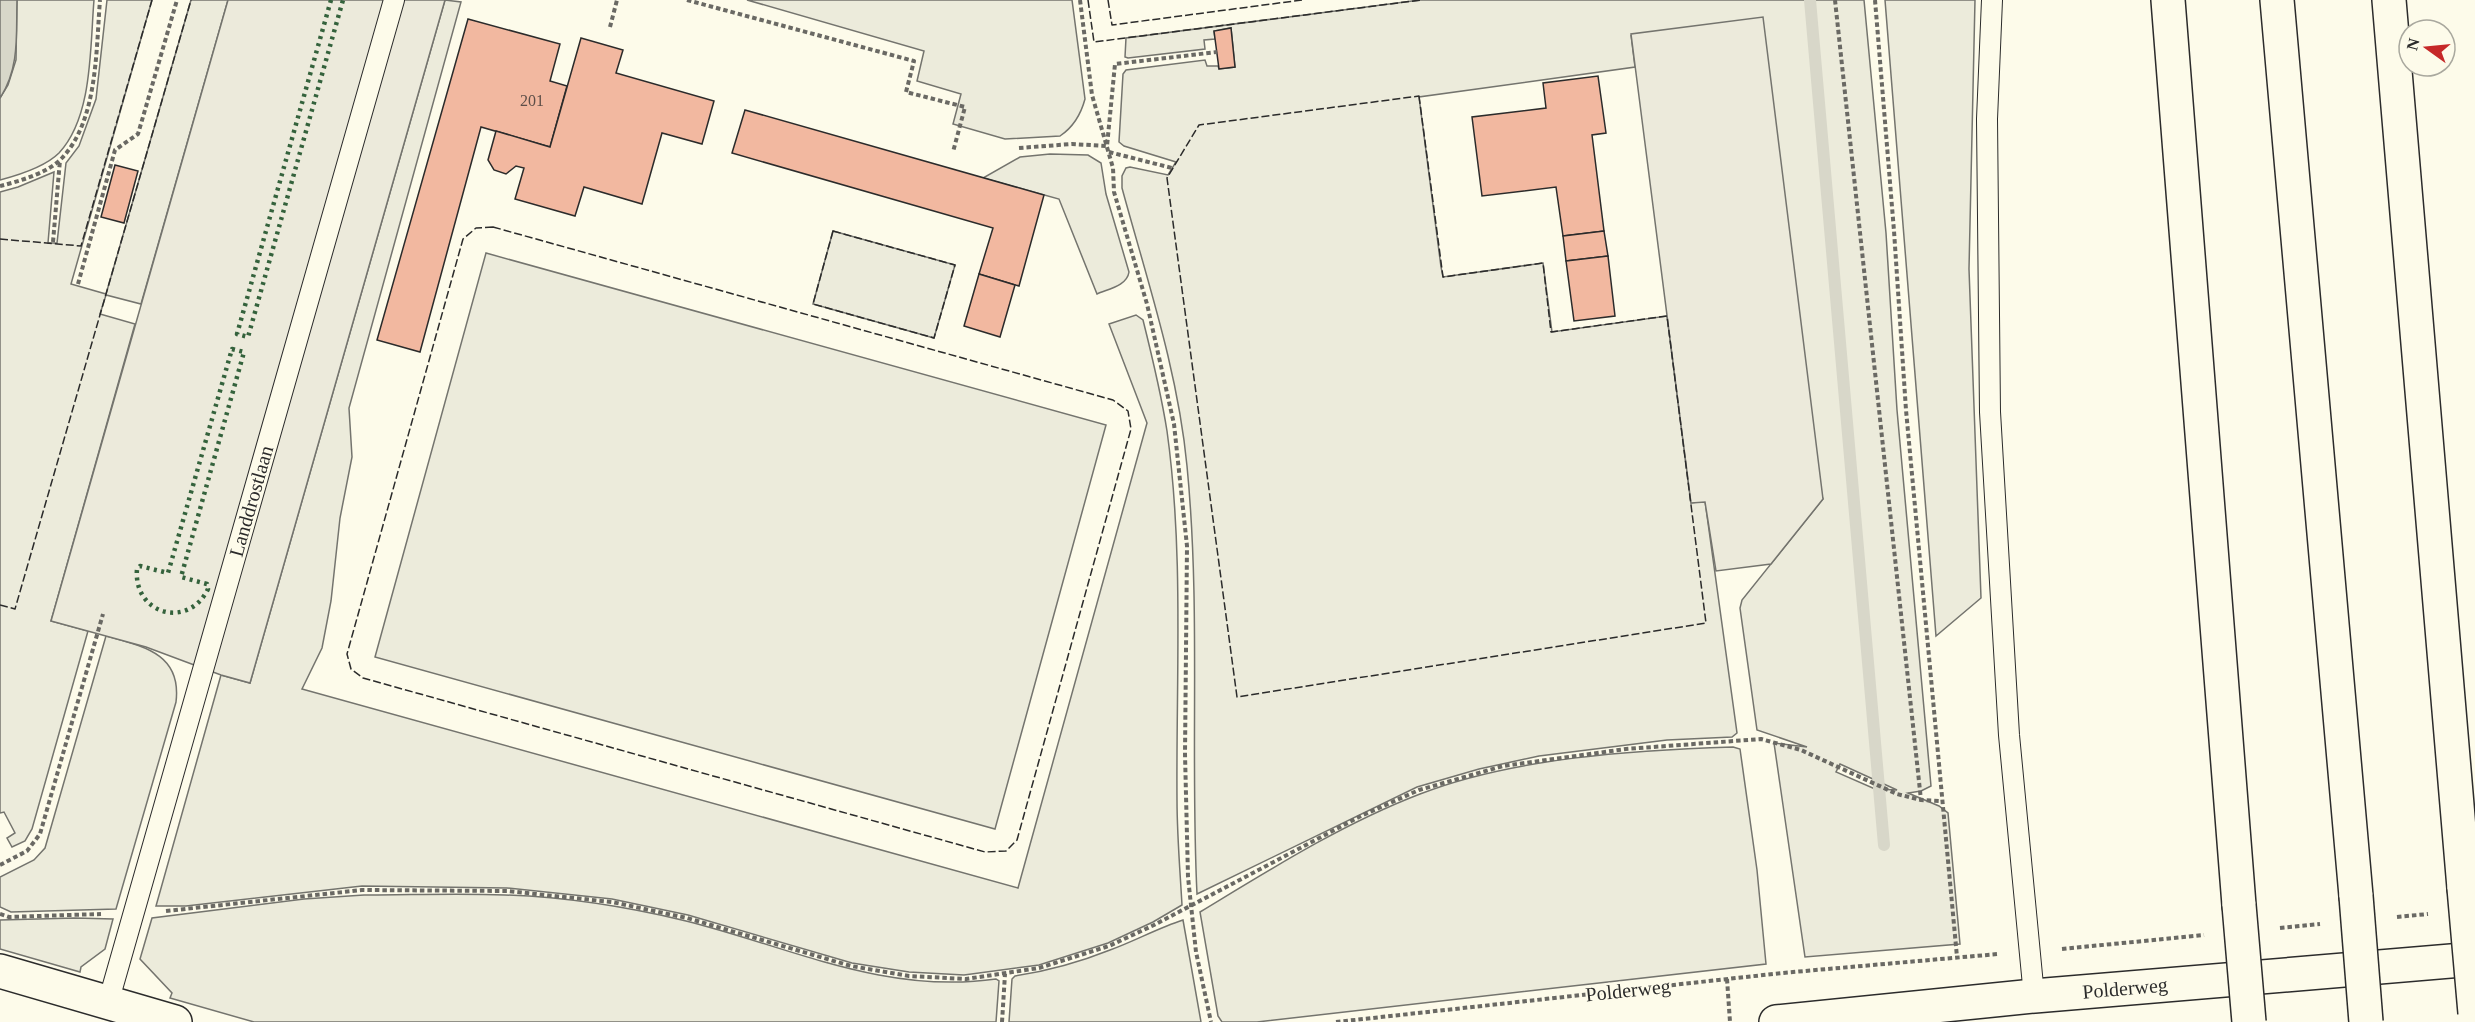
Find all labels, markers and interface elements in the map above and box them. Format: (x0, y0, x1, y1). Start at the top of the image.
north arrow (2397, 18, 2457, 78)
text: N (2403, 36, 2423, 52)
house number: 201 (520, 92, 544, 109)
street label: Landdrostlaan (225, 443, 277, 559)
street label: Polderweg (2081, 973, 2169, 1004)
street label: Polderweg (1584, 975, 1672, 1006)

